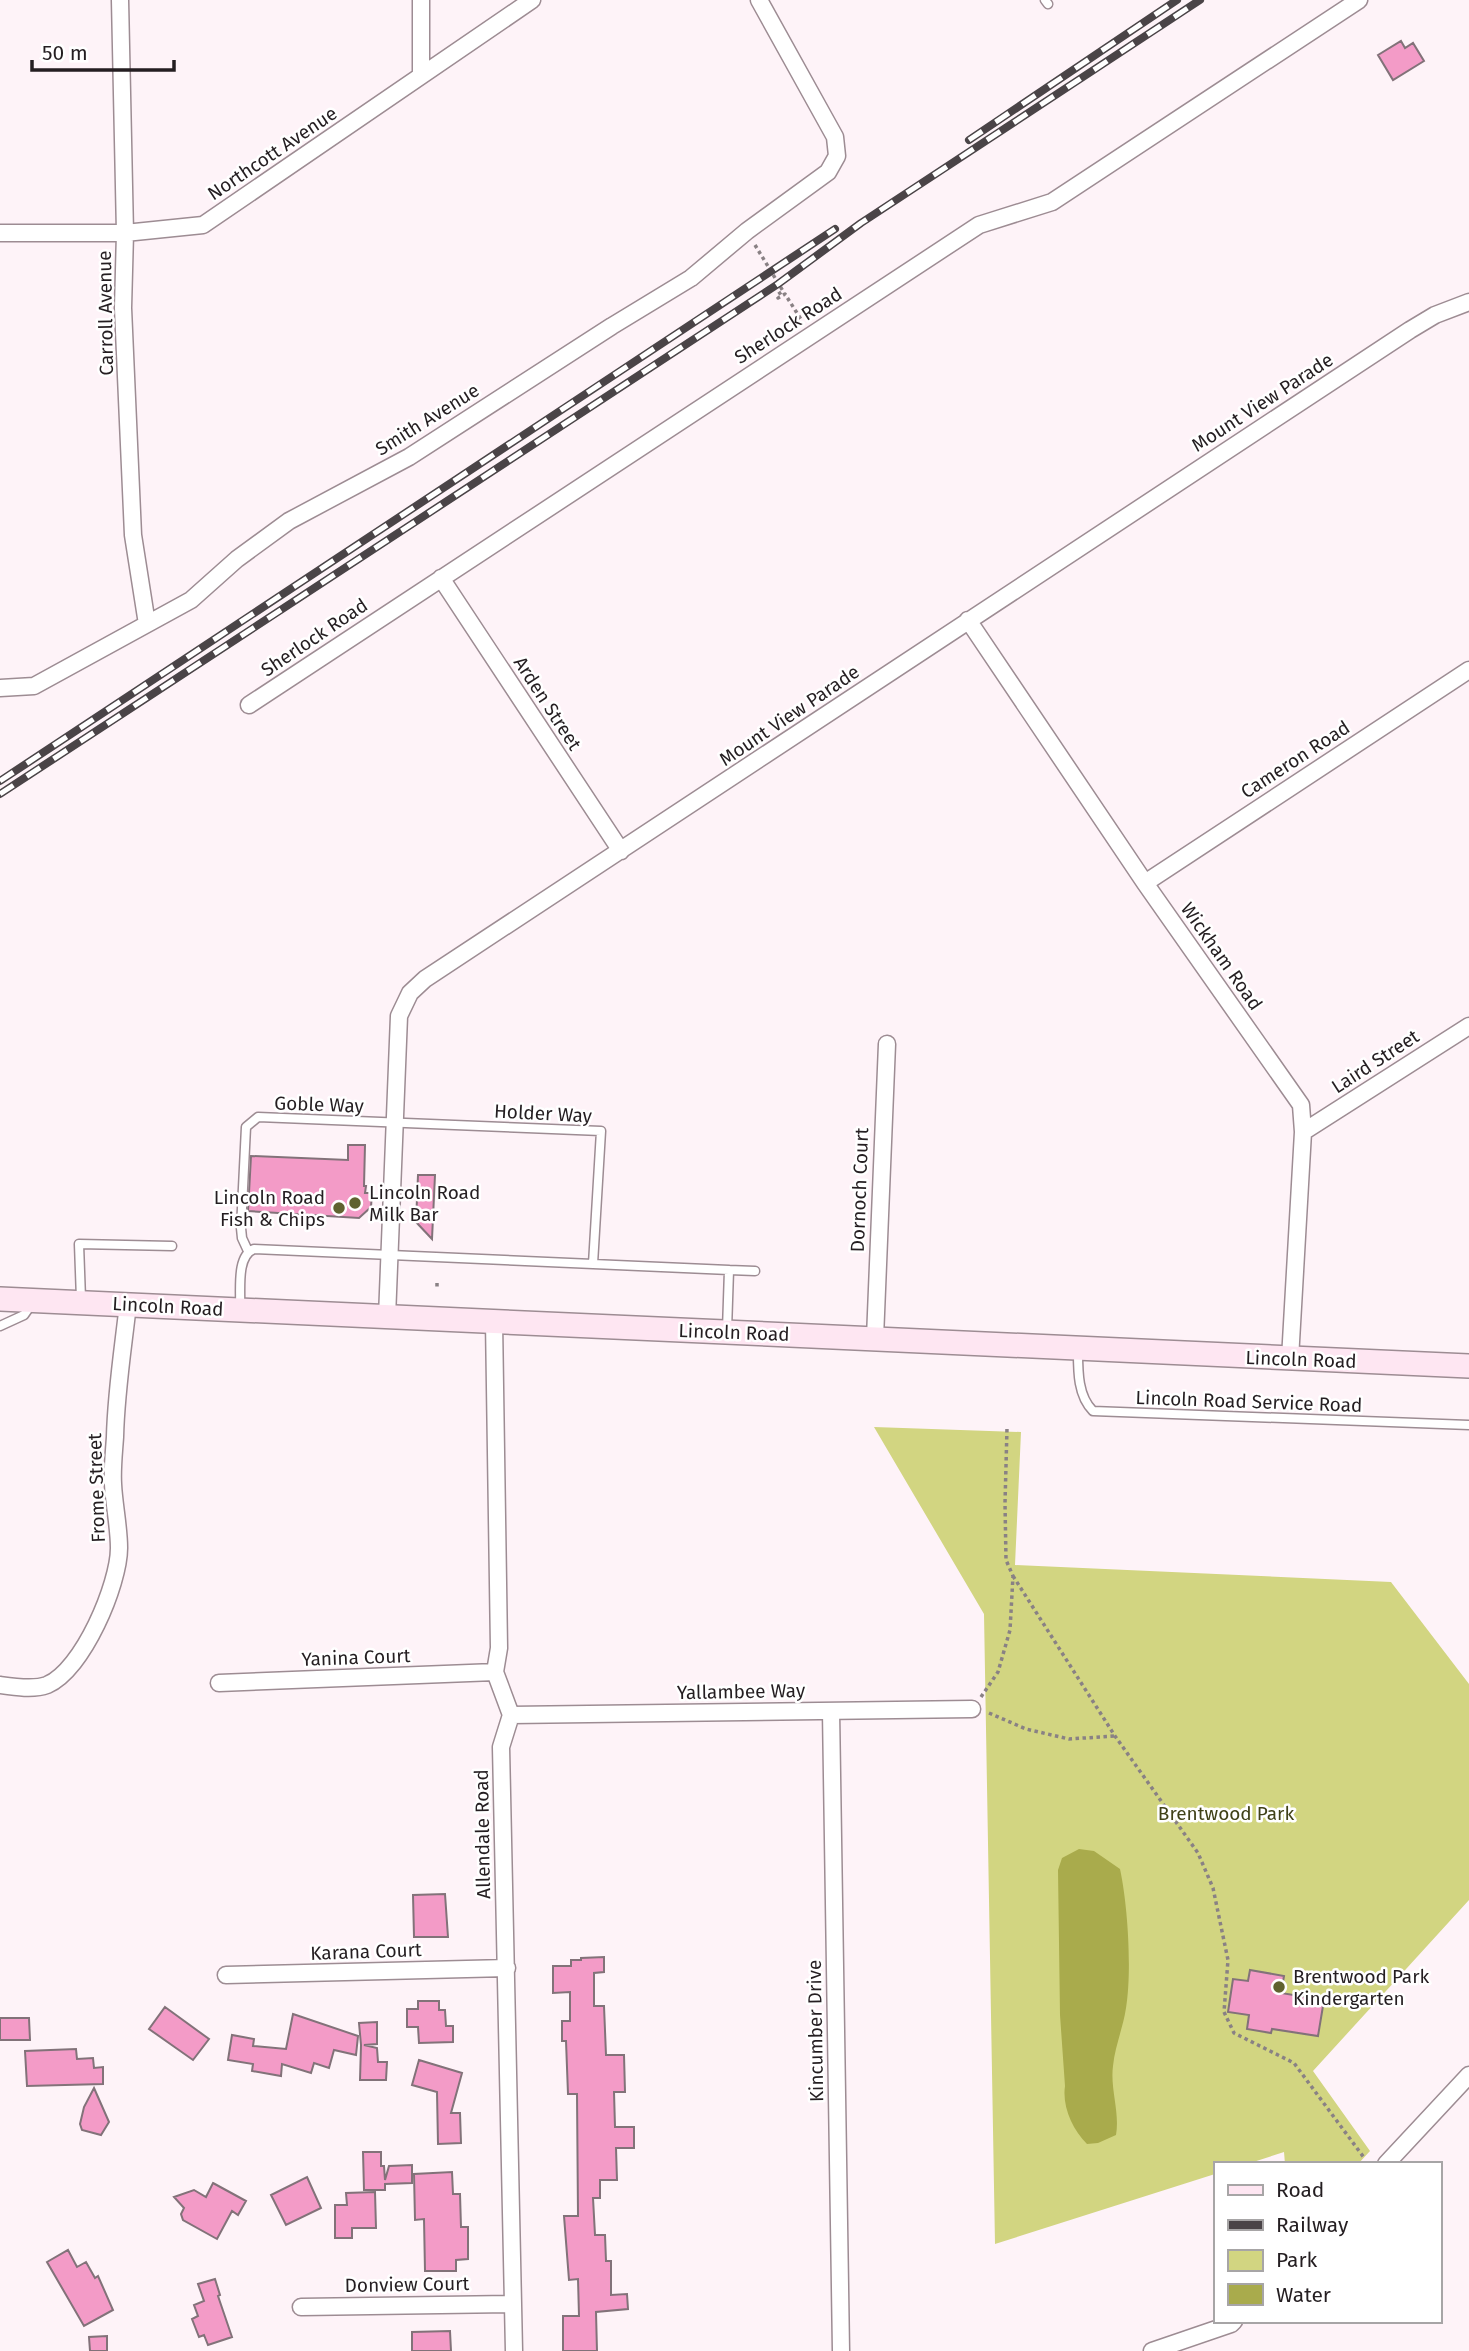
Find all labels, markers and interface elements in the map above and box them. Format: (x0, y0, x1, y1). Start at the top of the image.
scale bar (32, 28, 173, 72)
text: 50 m (42, 40, 88, 66)
street label: Northcott Avenue (203, 102, 341, 205)
street label: Carroll Avenue (93, 250, 118, 376)
street label: Sherlock Road (730, 282, 846, 369)
street label: Mount View Parade (1187, 348, 1337, 457)
street label: Smith Avenue (371, 378, 483, 460)
street label: Sherlock Road (257, 593, 372, 681)
street label: Arden Street (509, 652, 586, 755)
street label: Mount View Parade (715, 660, 864, 771)
street label: Cameron Road (1236, 716, 1354, 803)
street label: Wickham Road (1176, 898, 1267, 1015)
street label: Laird Street (1327, 1025, 1423, 1098)
street label: Goble Way (274, 1091, 365, 1118)
street label: Holder Way (493, 1099, 593, 1128)
street label: Dornoch Court (846, 1127, 873, 1253)
place label: Lincoln Road Milk Bar (369, 1181, 480, 1226)
place label: Lincoln Road Fish & Chips (214, 1186, 325, 1231)
marker: Lincoln Road Milk Bar (347, 1195, 363, 1211)
marker: Lincoln Road Fish & Chips (331, 1200, 347, 1216)
street label: Lincoln Road (112, 1292, 224, 1321)
street label: Lincoln Road (678, 1319, 790, 1346)
street label: Lincoln Road (1245, 1346, 1357, 1373)
street label: Lincoln Road Service Road (1135, 1386, 1363, 1417)
street label: Frome Street (83, 1433, 110, 1543)
street label: Yanina Court (301, 1644, 411, 1671)
street label: Yallambee Way (677, 1679, 806, 1704)
street label: Allendale Road (470, 1769, 495, 1899)
park label: Brentwood Park (1158, 1802, 1294, 1825)
street label: Karana Court (310, 1938, 422, 1965)
street label: Kincumber Drive (803, 1960, 828, 2102)
place label: Brentwood Park Kindergarten (1293, 1965, 1430, 2010)
marker: Brentwood Park Kindergarten (1271, 1979, 1287, 1995)
legend (1214, 2162, 1441, 2323)
text: Road (1276, 2177, 1324, 2203)
text: Railway (1276, 2212, 1349, 2238)
text: Park (1276, 2247, 1318, 2273)
street label: Donview Court (344, 2272, 470, 2297)
text: Water (1276, 2282, 1331, 2308)

